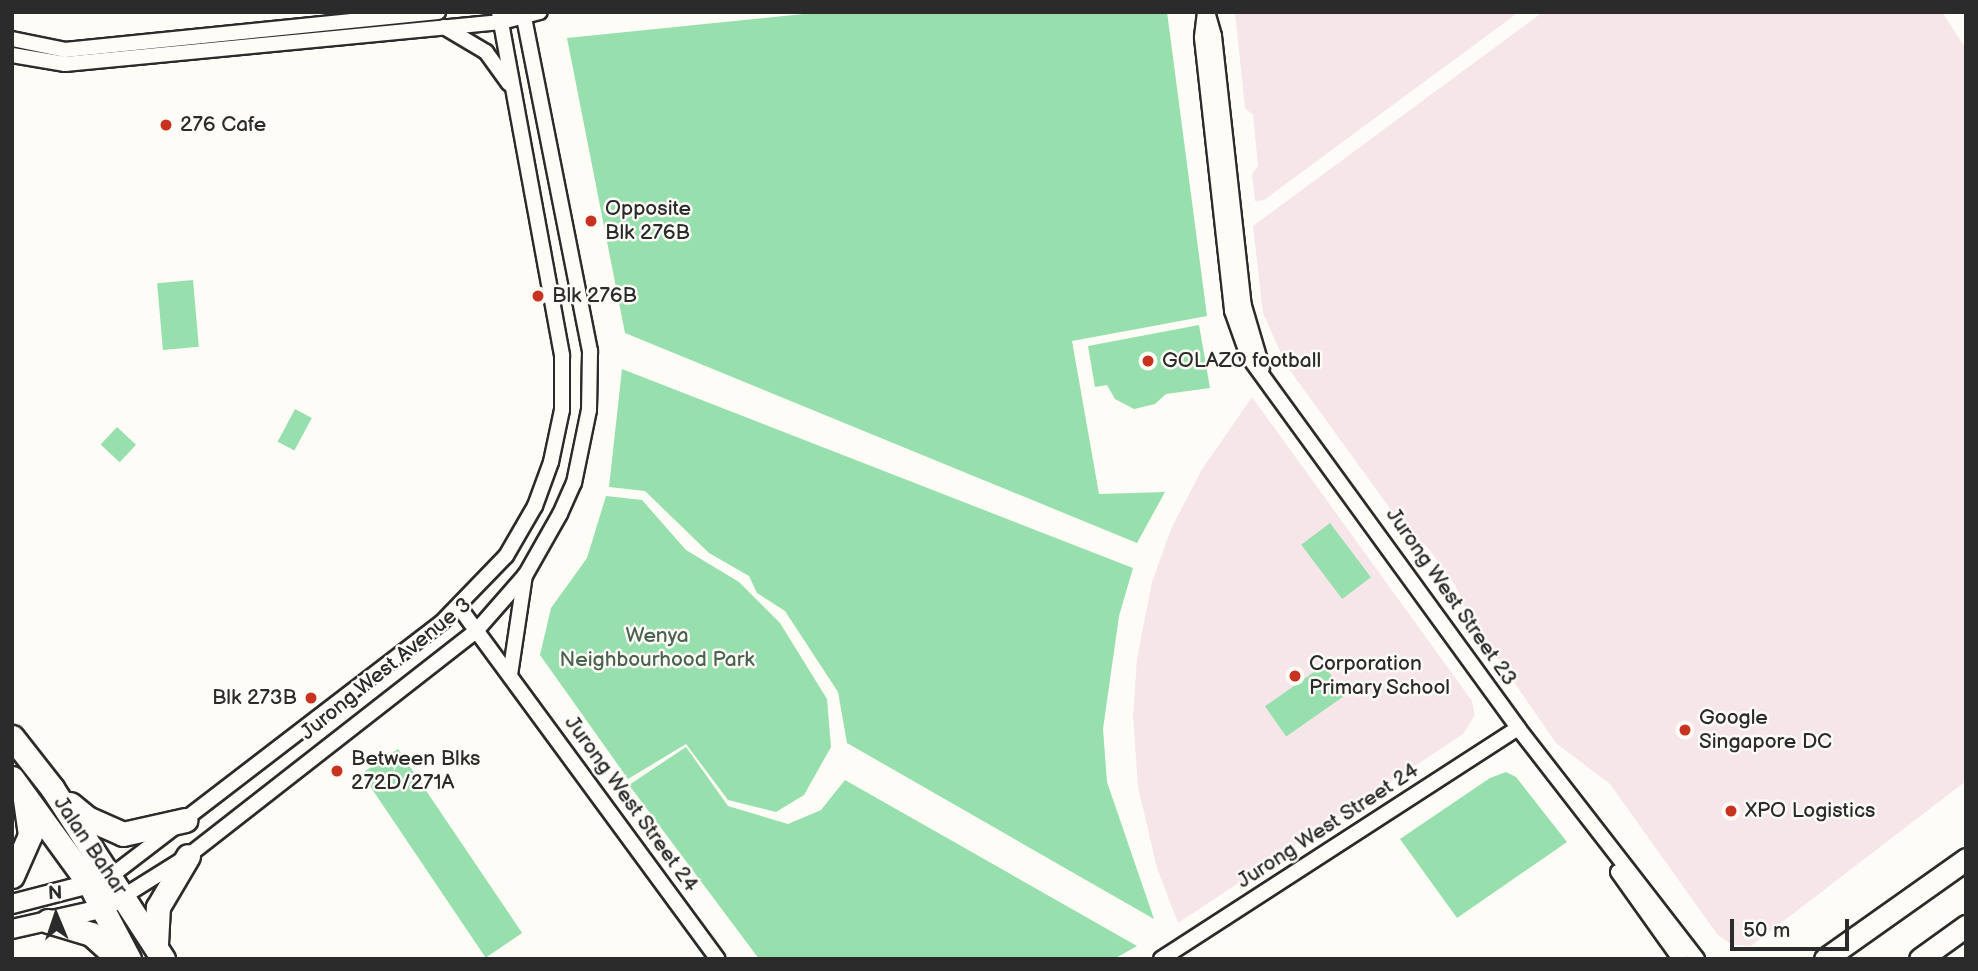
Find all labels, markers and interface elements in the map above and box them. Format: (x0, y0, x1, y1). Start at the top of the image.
place label: 276 Cafe (180, 112, 266, 138)
marker: 276 Cafe (158, 117, 174, 133)
place label: Opposite Blk 276B (605, 196, 691, 246)
marker: Opposite Blk 276B (583, 213, 599, 229)
place label: Blk 276B (552, 283, 637, 309)
marker: Blk 276B (530, 288, 546, 304)
place label: GOLAZO football (1162, 348, 1321, 374)
marker: GOLAZO football (1140, 353, 1156, 369)
street label: Jurong West Street 23 (1380, 503, 1522, 691)
street label: Jurong West Avenue 3 (295, 592, 477, 746)
park label: Wenya Neighbourhood Park (559, 623, 755, 673)
place label: Corporation Primary School (1309, 651, 1452, 701)
marker: Corporation Primary School (1287, 668, 1303, 684)
place label: Blk 273B (212, 685, 297, 711)
marker: Blk 273B (303, 690, 319, 706)
place label: Google Singapore DC (1699, 705, 1832, 755)
street label: Jurong West Street 24 (558, 711, 704, 897)
marker: Google Singapore DC (1677, 722, 1693, 738)
place label: Between Blks 272D/271A (351, 746, 480, 796)
street label: Jurong West Street 24 (1232, 758, 1424, 894)
marker: Between Blks 272D/271A (329, 763, 345, 779)
street label: Jalan Bahar (48, 792, 132, 900)
place label: XPO Logistics (1745, 798, 1875, 824)
marker: XPO Logistics (1723, 803, 1739, 819)
north arrow (21, 880, 91, 950)
text: N (48, 882, 63, 905)
scale bar (1733, 904, 1852, 948)
text: 50 m (1743, 918, 1790, 943)

